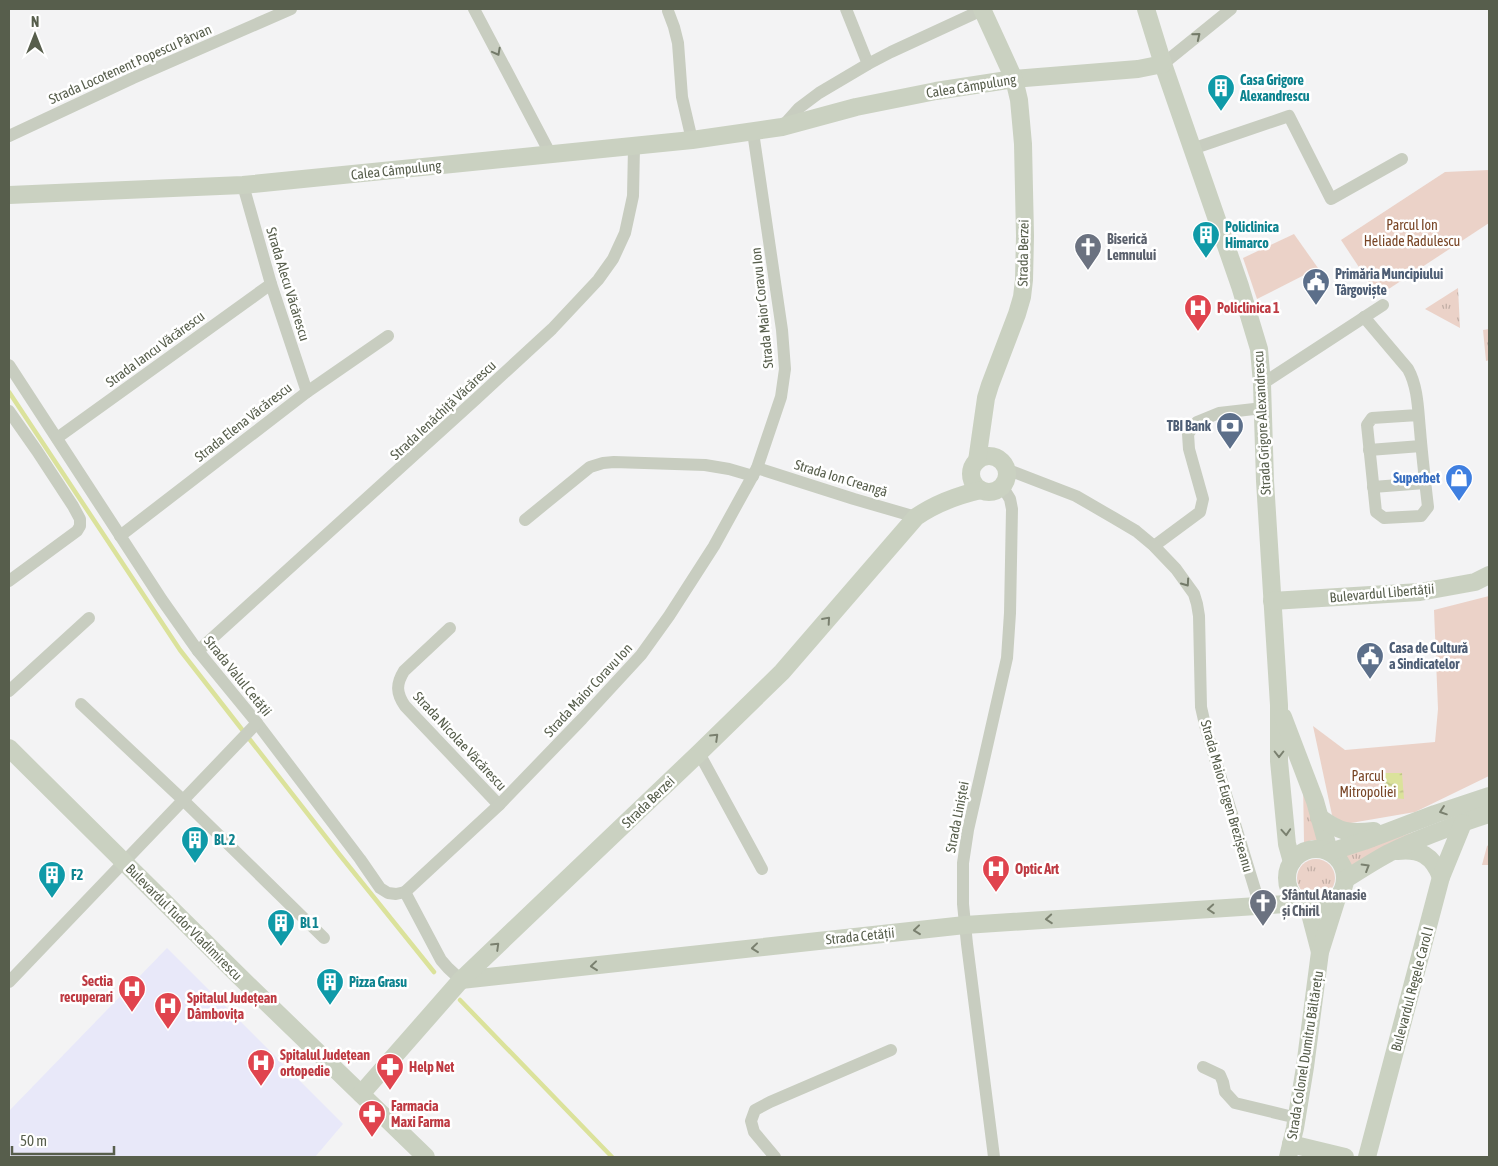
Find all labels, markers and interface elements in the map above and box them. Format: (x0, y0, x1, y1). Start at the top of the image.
north arrow (10, 10, 60, 60)
text: N (31, 14, 39, 30)
street label: Strada Locotenent Popescu Pârvan (46, 21, 214, 107)
one-way arrow (1191, 34, 1200, 42)
one-way arrow (491, 47, 501, 56)
street label: Calea Câmpulung (925, 71, 1017, 101)
place label: Casa Grigore Alexandrescu (1239, 72, 1310, 104)
building icon: Casa Grigore Alexandrescu (1206, 73, 1236, 112)
street label: Calea Câmpulung (350, 157, 442, 183)
park label: Parcul Ion Heliade Radulescu (1364, 217, 1460, 249)
street label: Strada Berzei (1014, 219, 1032, 287)
place label: Policlinica Himarco (1225, 219, 1280, 251)
building icon: Policlinica Himarco (1191, 220, 1221, 259)
street label: Strada Alecu Văcărescu (263, 225, 313, 343)
place label: Biserică Lemnului (1107, 231, 1156, 263)
church icon: Biserică Lemnului (1073, 232, 1103, 271)
street label: Strada Maior Coravu Ion (748, 247, 776, 369)
place label: Primăria Muncipiului Târgoviște (1335, 266, 1443, 299)
public building icon: Primăria Muncipiului Târgoviște (1301, 267, 1331, 306)
hospital icon: Policlinica 1 (1183, 293, 1213, 332)
place label: Policlinica 1 (1217, 300, 1280, 316)
street label: Strada Iancu Văcărescu (103, 308, 207, 390)
street label: Strada Grigore Alexandrescu (1250, 350, 1274, 496)
street label: Strada Ienăchiță Văcărescu (387, 357, 499, 463)
street label: Strada Elena Văcărescu (191, 379, 295, 465)
bank icon: TBI Bank (1215, 411, 1245, 450)
place label: TBI Bank (1167, 418, 1212, 434)
street label: Strada Ion Creangă (793, 456, 889, 500)
shop icon: Superbet (1444, 463, 1474, 502)
place label: Superbet (1393, 470, 1440, 486)
one-way arrow (1180, 577, 1189, 586)
street label: Bulevardul Libertății (1329, 580, 1435, 606)
one-way arrow (821, 616, 830, 625)
street label: Strada Valul Cetății (201, 633, 275, 719)
street label: Strada Maior Coravu Ion (541, 640, 635, 740)
place label: Casa de Cultură a Sindicatelor (1389, 640, 1469, 672)
public building icon: Casa de Cultură a Sindicatelor (1355, 641, 1385, 680)
street label: Strada Nicolae Văcărescu (410, 688, 510, 794)
street label: Strada Maior Eugen Brezișeanu (1198, 718, 1256, 874)
one-way arrow (709, 734, 718, 743)
one-way arrow (1274, 750, 1284, 758)
park label: Parcul Mitropoliei (1339, 768, 1397, 800)
street label: Strada Berzei (618, 773, 678, 831)
street label: Strada Liniștei (942, 780, 972, 854)
one-way arrow (1439, 805, 1448, 815)
building icon: Bl. 2 (180, 825, 210, 864)
one-way arrow (1280, 829, 1291, 837)
place label: Bl. 2 (214, 832, 236, 848)
hospital icon: Optic Art (981, 854, 1011, 893)
building icon: F2 (37, 860, 67, 899)
street label: Bulevardul Tudor Vladimirescu (123, 861, 245, 983)
place label: Optic Art (1015, 861, 1059, 877)
one-way arrow (1361, 863, 1370, 873)
place label: F2 (71, 867, 84, 883)
place label: Sfântul Atanasie și Chiril (1282, 887, 1367, 920)
church icon: Sfântul Atanasie și Chiril (1248, 888, 1278, 927)
one-way arrow (1207, 903, 1215, 914)
building icon: Bl 1 (266, 908, 296, 947)
one-way arrow (1045, 914, 1053, 925)
place label: Bl 1 (300, 915, 319, 931)
street label: Strada Cetății (825, 924, 895, 948)
one-way arrow (912, 924, 920, 935)
street label: Bulevardul Regele Carol I (1388, 925, 1436, 1053)
one-way arrow (751, 942, 759, 953)
one-way arrow (491, 943, 500, 952)
one-way arrow (589, 960, 597, 971)
building icon: Pizza Grasu (315, 967, 345, 1006)
street label: Strada Colonel Dumitru Băltărețu (1284, 970, 1326, 1140)
place label: Sectia recuperari (60, 973, 113, 1005)
hospital icon: Sectia recuperari (117, 974, 147, 1013)
place label: Pizza Grasu (349, 974, 407, 990)
place label: Spitalul Județean Dâmbovița (187, 990, 277, 1023)
hospital icon: Spitalul Județean Dâmbovița (153, 991, 183, 1030)
place label: Spitalul Județean ortopedie (280, 1047, 370, 1079)
hospital icon: Spitalul Județean ortopedie (246, 1048, 276, 1087)
pharmacy icon: Help Net (375, 1052, 405, 1091)
place label: Help Net (409, 1059, 454, 1075)
place label: Farmacia Maxi Farma (391, 1098, 451, 1130)
pharmacy icon: Farmacia Maxi Farma (357, 1099, 387, 1138)
scale bar (12, 1124, 115, 1156)
text: 50 m (20, 1132, 47, 1149)

